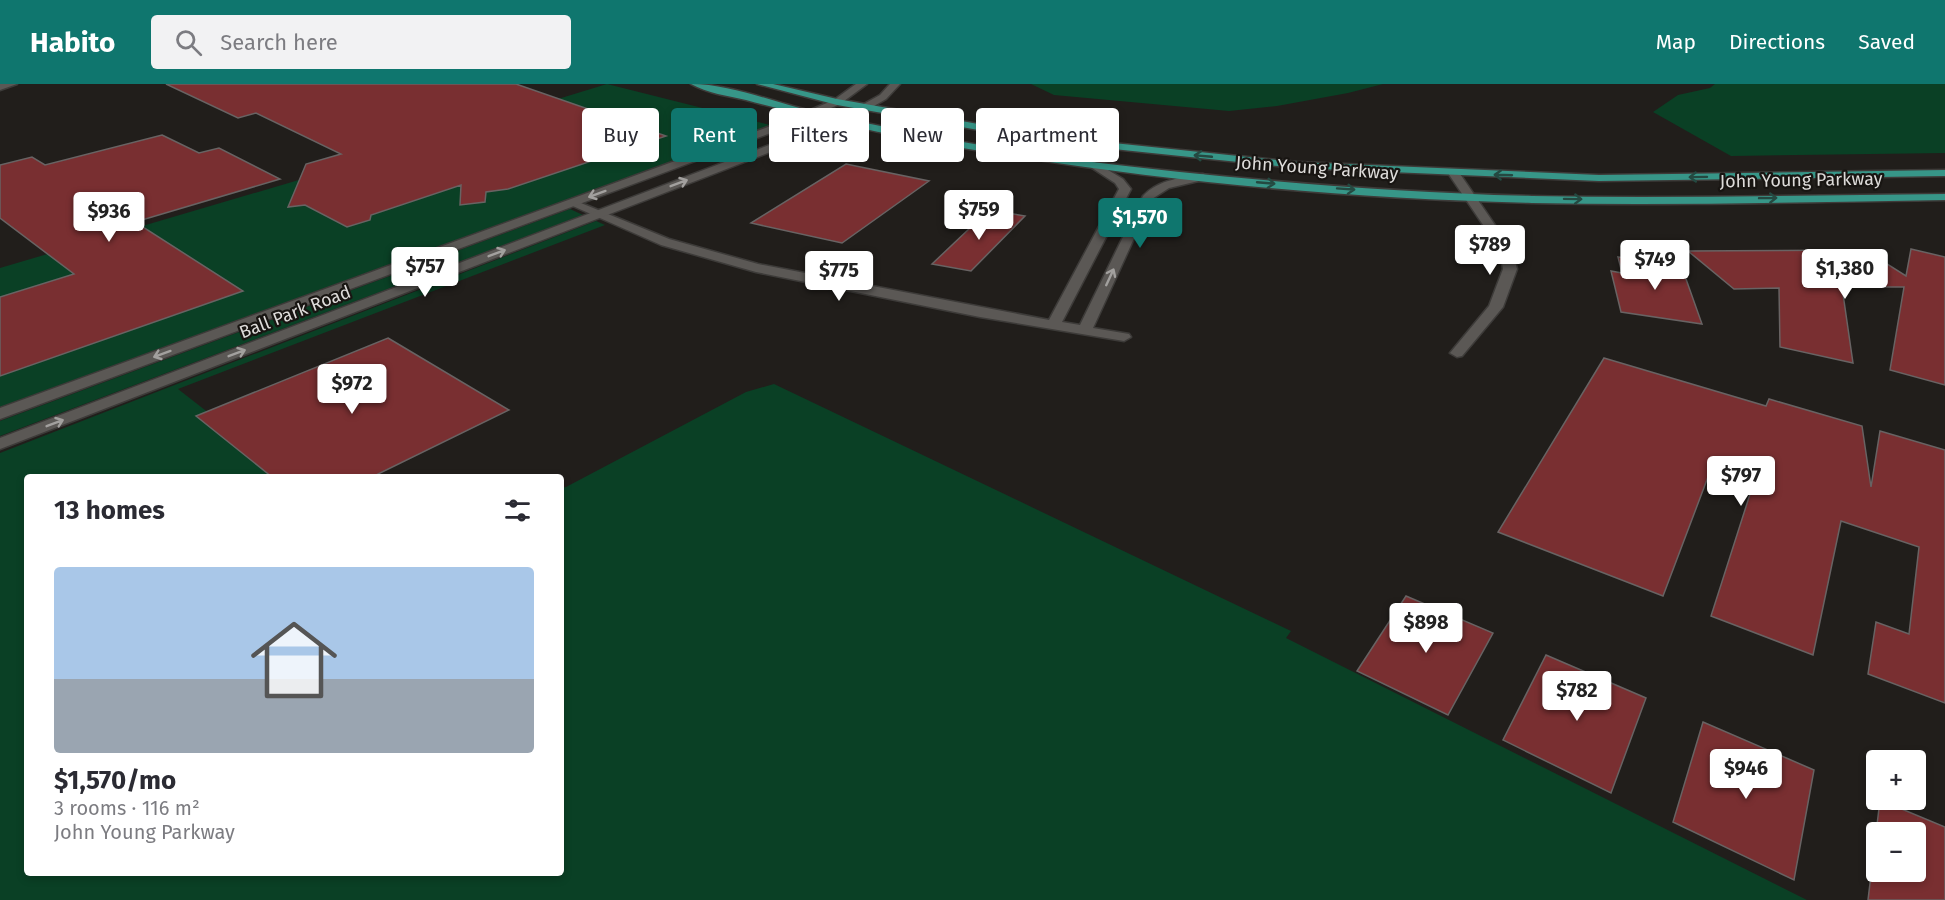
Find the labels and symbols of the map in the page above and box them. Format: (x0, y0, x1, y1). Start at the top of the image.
one-way arrow (1194, 150, 1214, 161)
street label: John Young Parkway (1235, 151, 1399, 185)
street label: John Young Parkway (1719, 168, 1883, 192)
one-way arrow (1493, 169, 1513, 181)
one-way arrow (1688, 171, 1708, 182)
one-way arrow (669, 177, 688, 188)
one-way arrow (1256, 178, 1276, 189)
one-way arrow (1335, 183, 1355, 194)
one-way arrow (588, 189, 607, 200)
pin: $759 (943, 190, 1015, 241)
pin: $936 (73, 192, 145, 243)
one-way arrow (1757, 192, 1777, 204)
one-way arrow (1562, 193, 1582, 204)
pin: $1,570 (1091, 198, 1189, 249)
pin: $789 (1454, 225, 1526, 276)
pin: $749 (1619, 240, 1691, 291)
pin: $757 (389, 247, 461, 298)
one-way arrow (487, 247, 506, 258)
pin: $1,380 (1796, 249, 1894, 300)
pin: $775 (803, 251, 875, 302)
one-way arrow (1104, 269, 1116, 287)
street label: Ball Park Road (236, 281, 354, 343)
one-way arrow (227, 347, 245, 358)
one-way arrow (154, 349, 172, 360)
pin: $972 (316, 364, 388, 415)
one-way arrow (45, 417, 63, 428)
pin: $797 (1705, 456, 1777, 507)
pin: $898 (1390, 603, 1462, 654)
pin: $782 (1541, 671, 1613, 722)
pin: $946 (1710, 749, 1782, 800)

